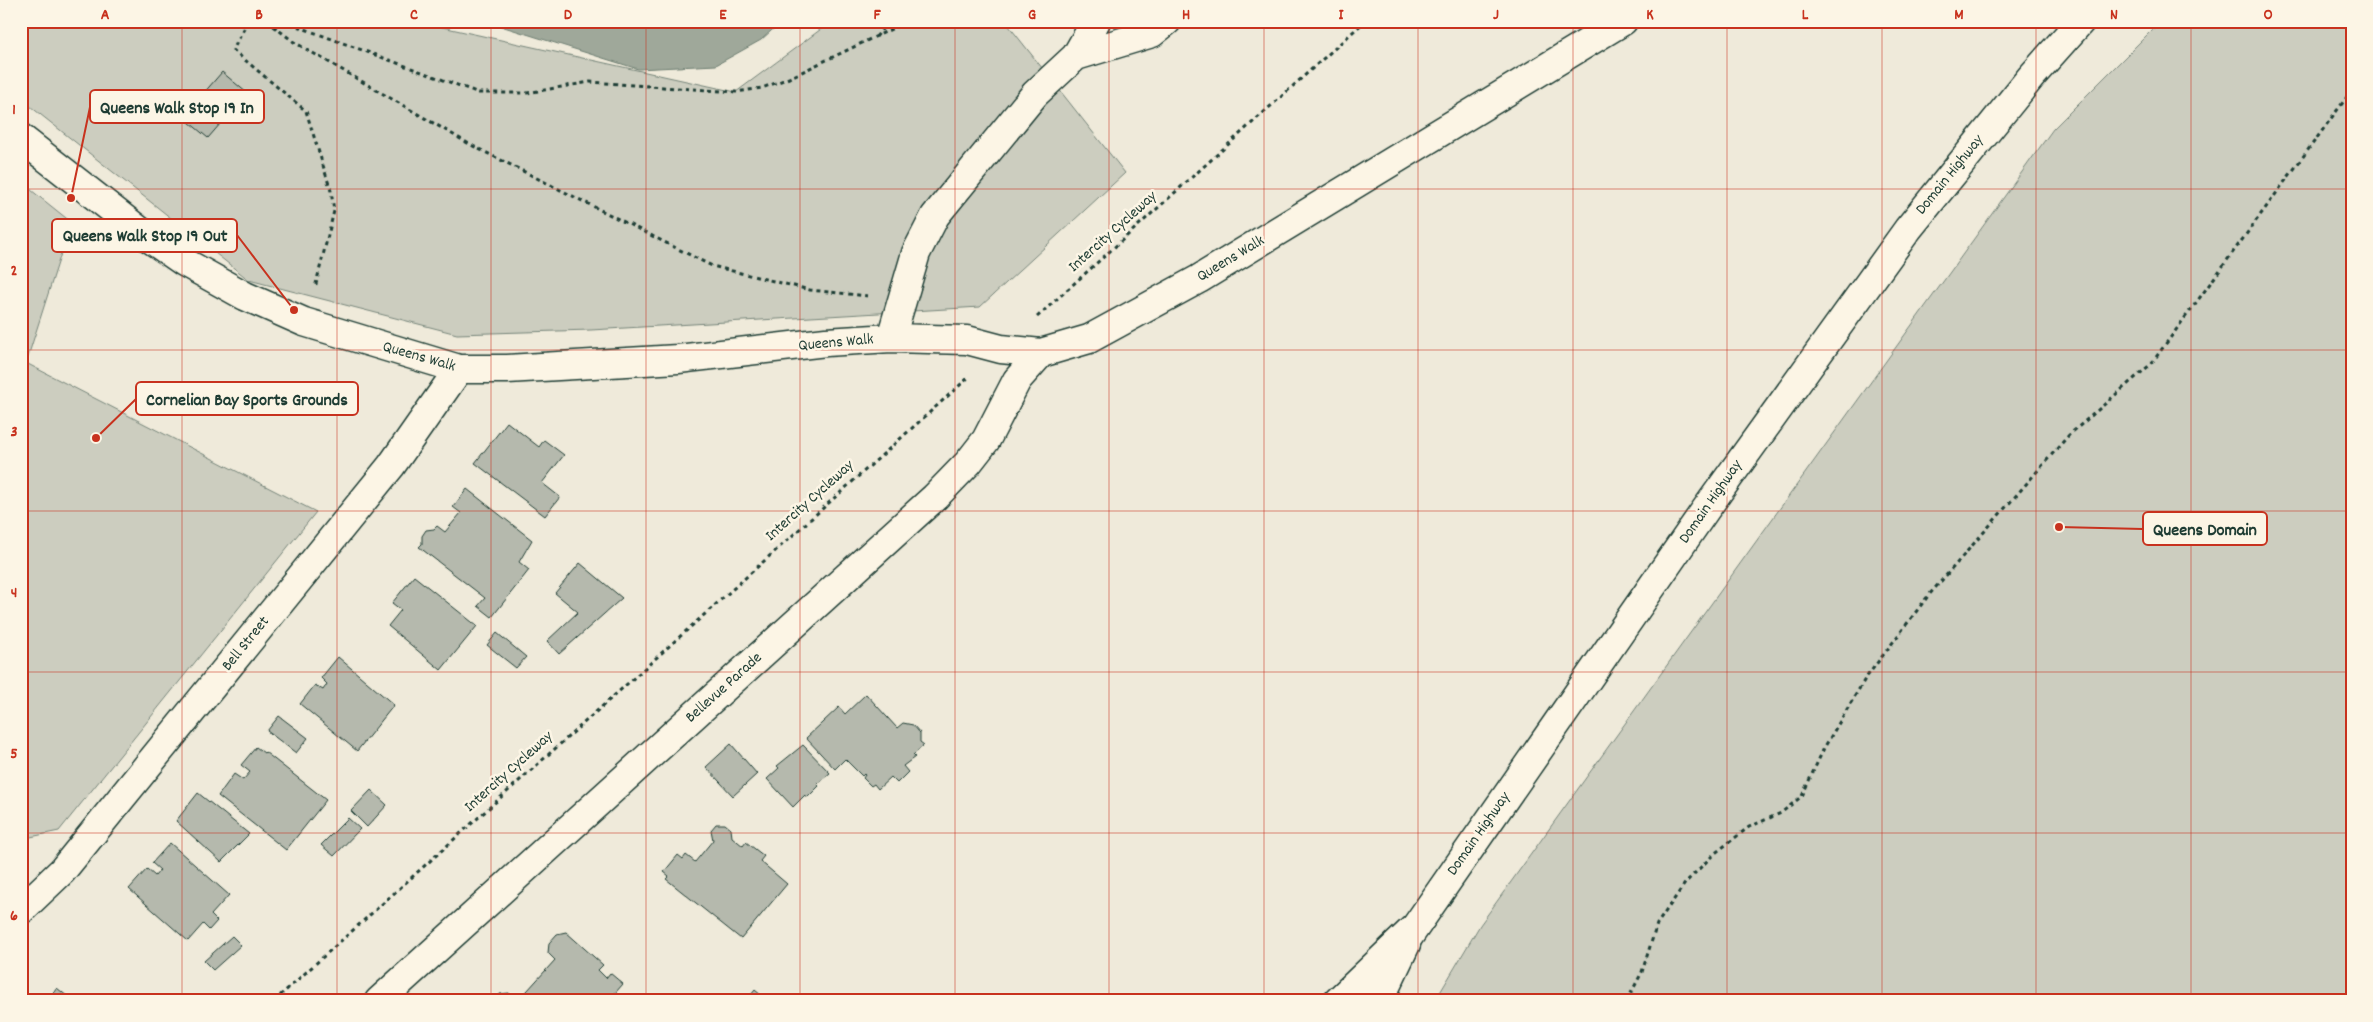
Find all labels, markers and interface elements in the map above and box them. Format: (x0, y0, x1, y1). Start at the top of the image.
text: A (101, 4, 110, 27)
text: B (255, 4, 263, 27)
text: C (410, 4, 418, 27)
text: D (564, 4, 573, 27)
text: E (719, 4, 727, 27)
text: F (873, 4, 881, 27)
text: G (1028, 4, 1036, 27)
text: H (1182, 4, 1190, 27)
text: I (1339, 4, 1345, 27)
text: J (1493, 4, 1499, 27)
text: K (1646, 4, 1654, 27)
text: L (1802, 4, 1809, 27)
text: M (1954, 4, 1964, 27)
text: N (2110, 4, 2118, 27)
text: O (2263, 4, 2273, 27)
callout: Queens Walk Stop 19 In (90, 90, 264, 123)
text: Queens Walk Stop 19 In (100, 97, 254, 122)
text: 1 (12, 99, 16, 122)
street label: Domain Highway (1910, 129, 1990, 220)
street label: Intercity Cycleway (1063, 185, 1163, 278)
callout: Queens Walk Stop 19 Out (52, 219, 237, 252)
text: Queens Walk Stop 19 Out (63, 225, 228, 250)
street label: Queens Walk (1193, 230, 1269, 288)
text: 2 (11, 260, 18, 283)
street label: Queens Walk (798, 328, 874, 358)
street label: Queens Walk (380, 336, 458, 378)
callout: Cornelian Bay Sports Grounds (136, 382, 358, 415)
text: Cornelian Bay Sports Grounds (146, 389, 348, 414)
text: 3 (10, 421, 18, 444)
street label: Intercity Cycleway (760, 454, 860, 547)
street label: Domain Highway (1674, 455, 1749, 549)
callout: Queens Domain (2143, 512, 2267, 545)
text: Queens Domain (2153, 519, 2257, 544)
text: 4 (11, 582, 17, 605)
street label: Bell Street (217, 612, 275, 676)
street label: Bellevue Parade (681, 647, 767, 729)
street label: Intercity Cycleway (459, 725, 559, 818)
text: 5 (10, 743, 18, 766)
street label: Domain Highway (1442, 787, 1517, 881)
text: 6 (10, 905, 18, 928)

